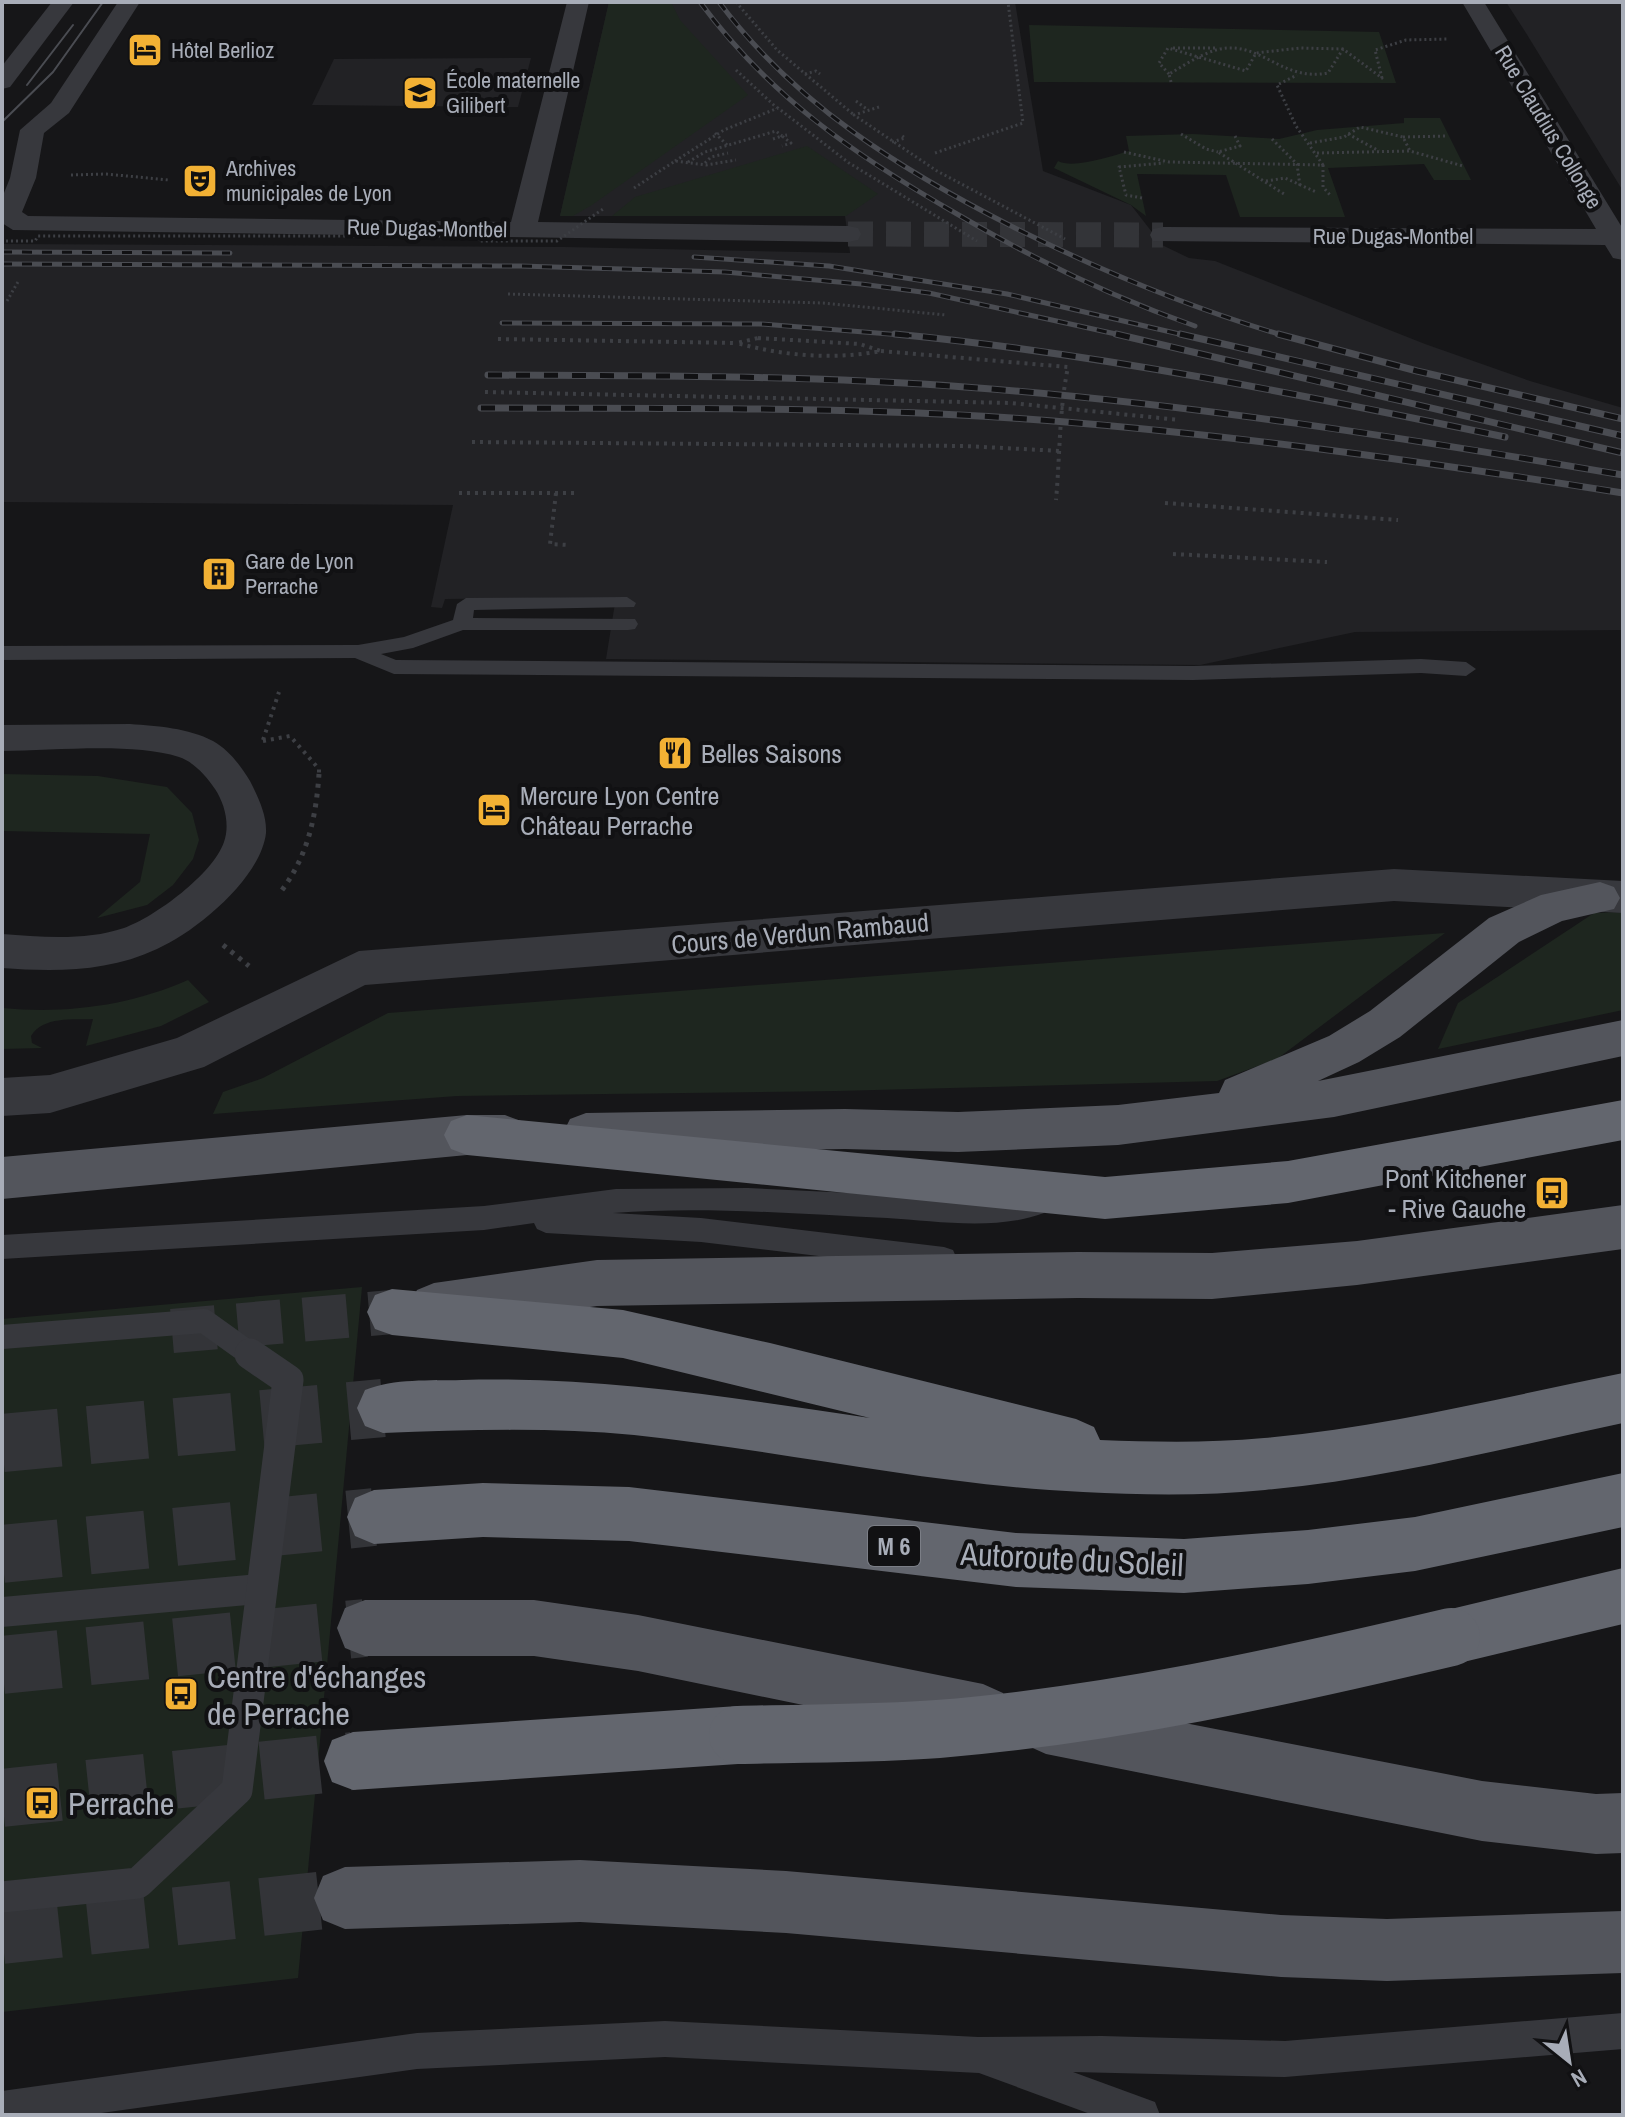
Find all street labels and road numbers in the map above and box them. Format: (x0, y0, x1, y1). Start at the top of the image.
street label: Rue Claudius Collonge (1488, 40, 1610, 214)
street label: Rue Dugas-Montbel (347, 212, 507, 244)
street label: Rue Dugas-Montbel (1313, 221, 1473, 251)
street label: Cours de Verdun Rambaud (670, 904, 930, 962)
road number: M 6 (868, 1526, 920, 1566)
street label: Autoroute du Soleil (958, 1532, 1185, 1586)

